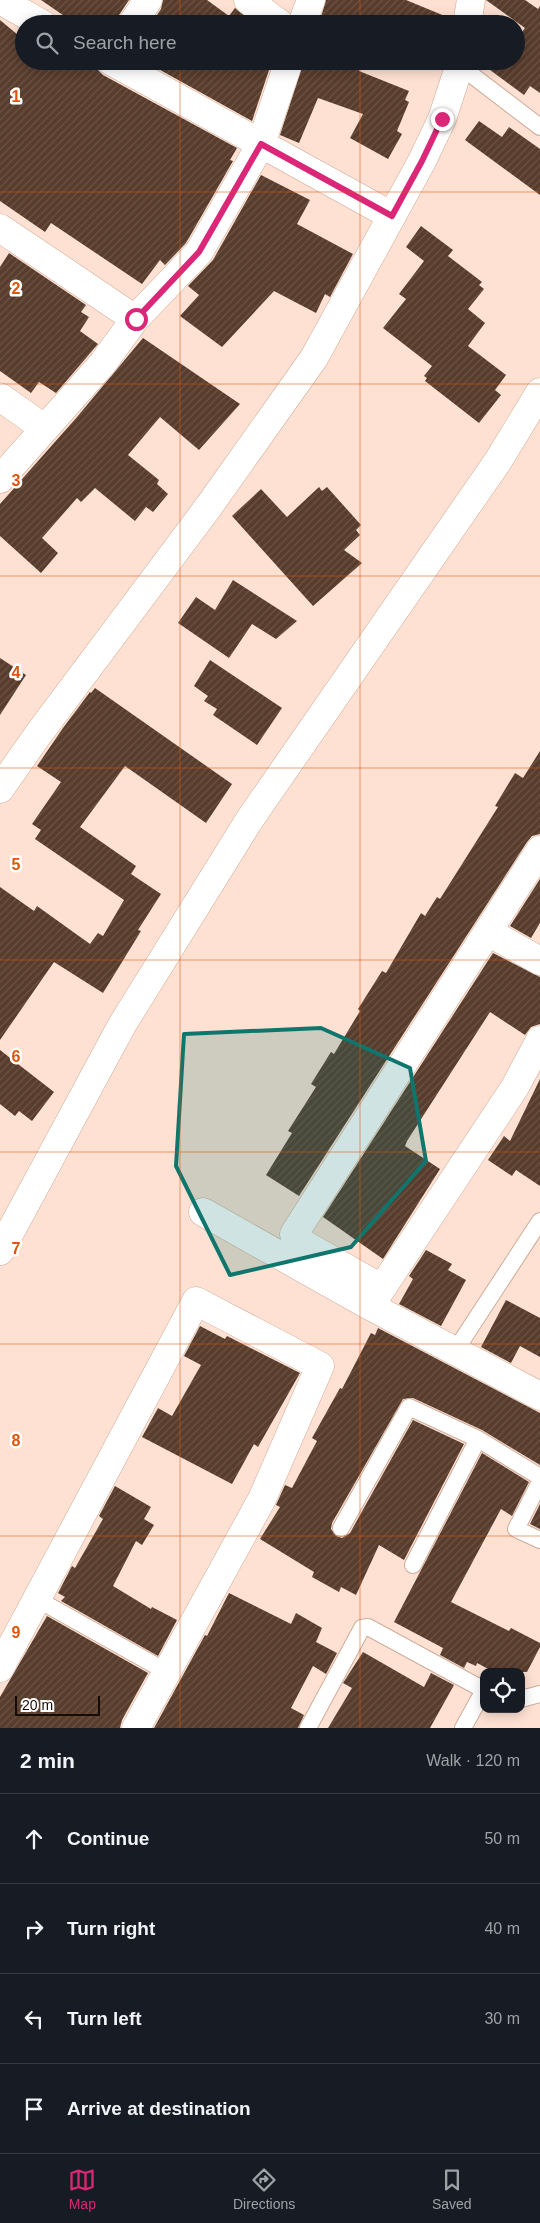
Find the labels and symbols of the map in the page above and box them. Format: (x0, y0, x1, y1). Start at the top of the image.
text: 1 (12, 88, 21, 105)
route end (431, 108, 454, 131)
text: 2 (12, 280, 21, 297)
route start (125, 308, 148, 331)
text: 3 (12, 472, 21, 489)
text: 4 (12, 664, 21, 681)
text: 5 (12, 856, 21, 873)
text: 6 (12, 1048, 21, 1065)
text: 7 (12, 1240, 21, 1257)
text: 8 (12, 1432, 21, 1449)
text: 9 (12, 1624, 21, 1641)
scale bar (15, 1693, 100, 1716)

